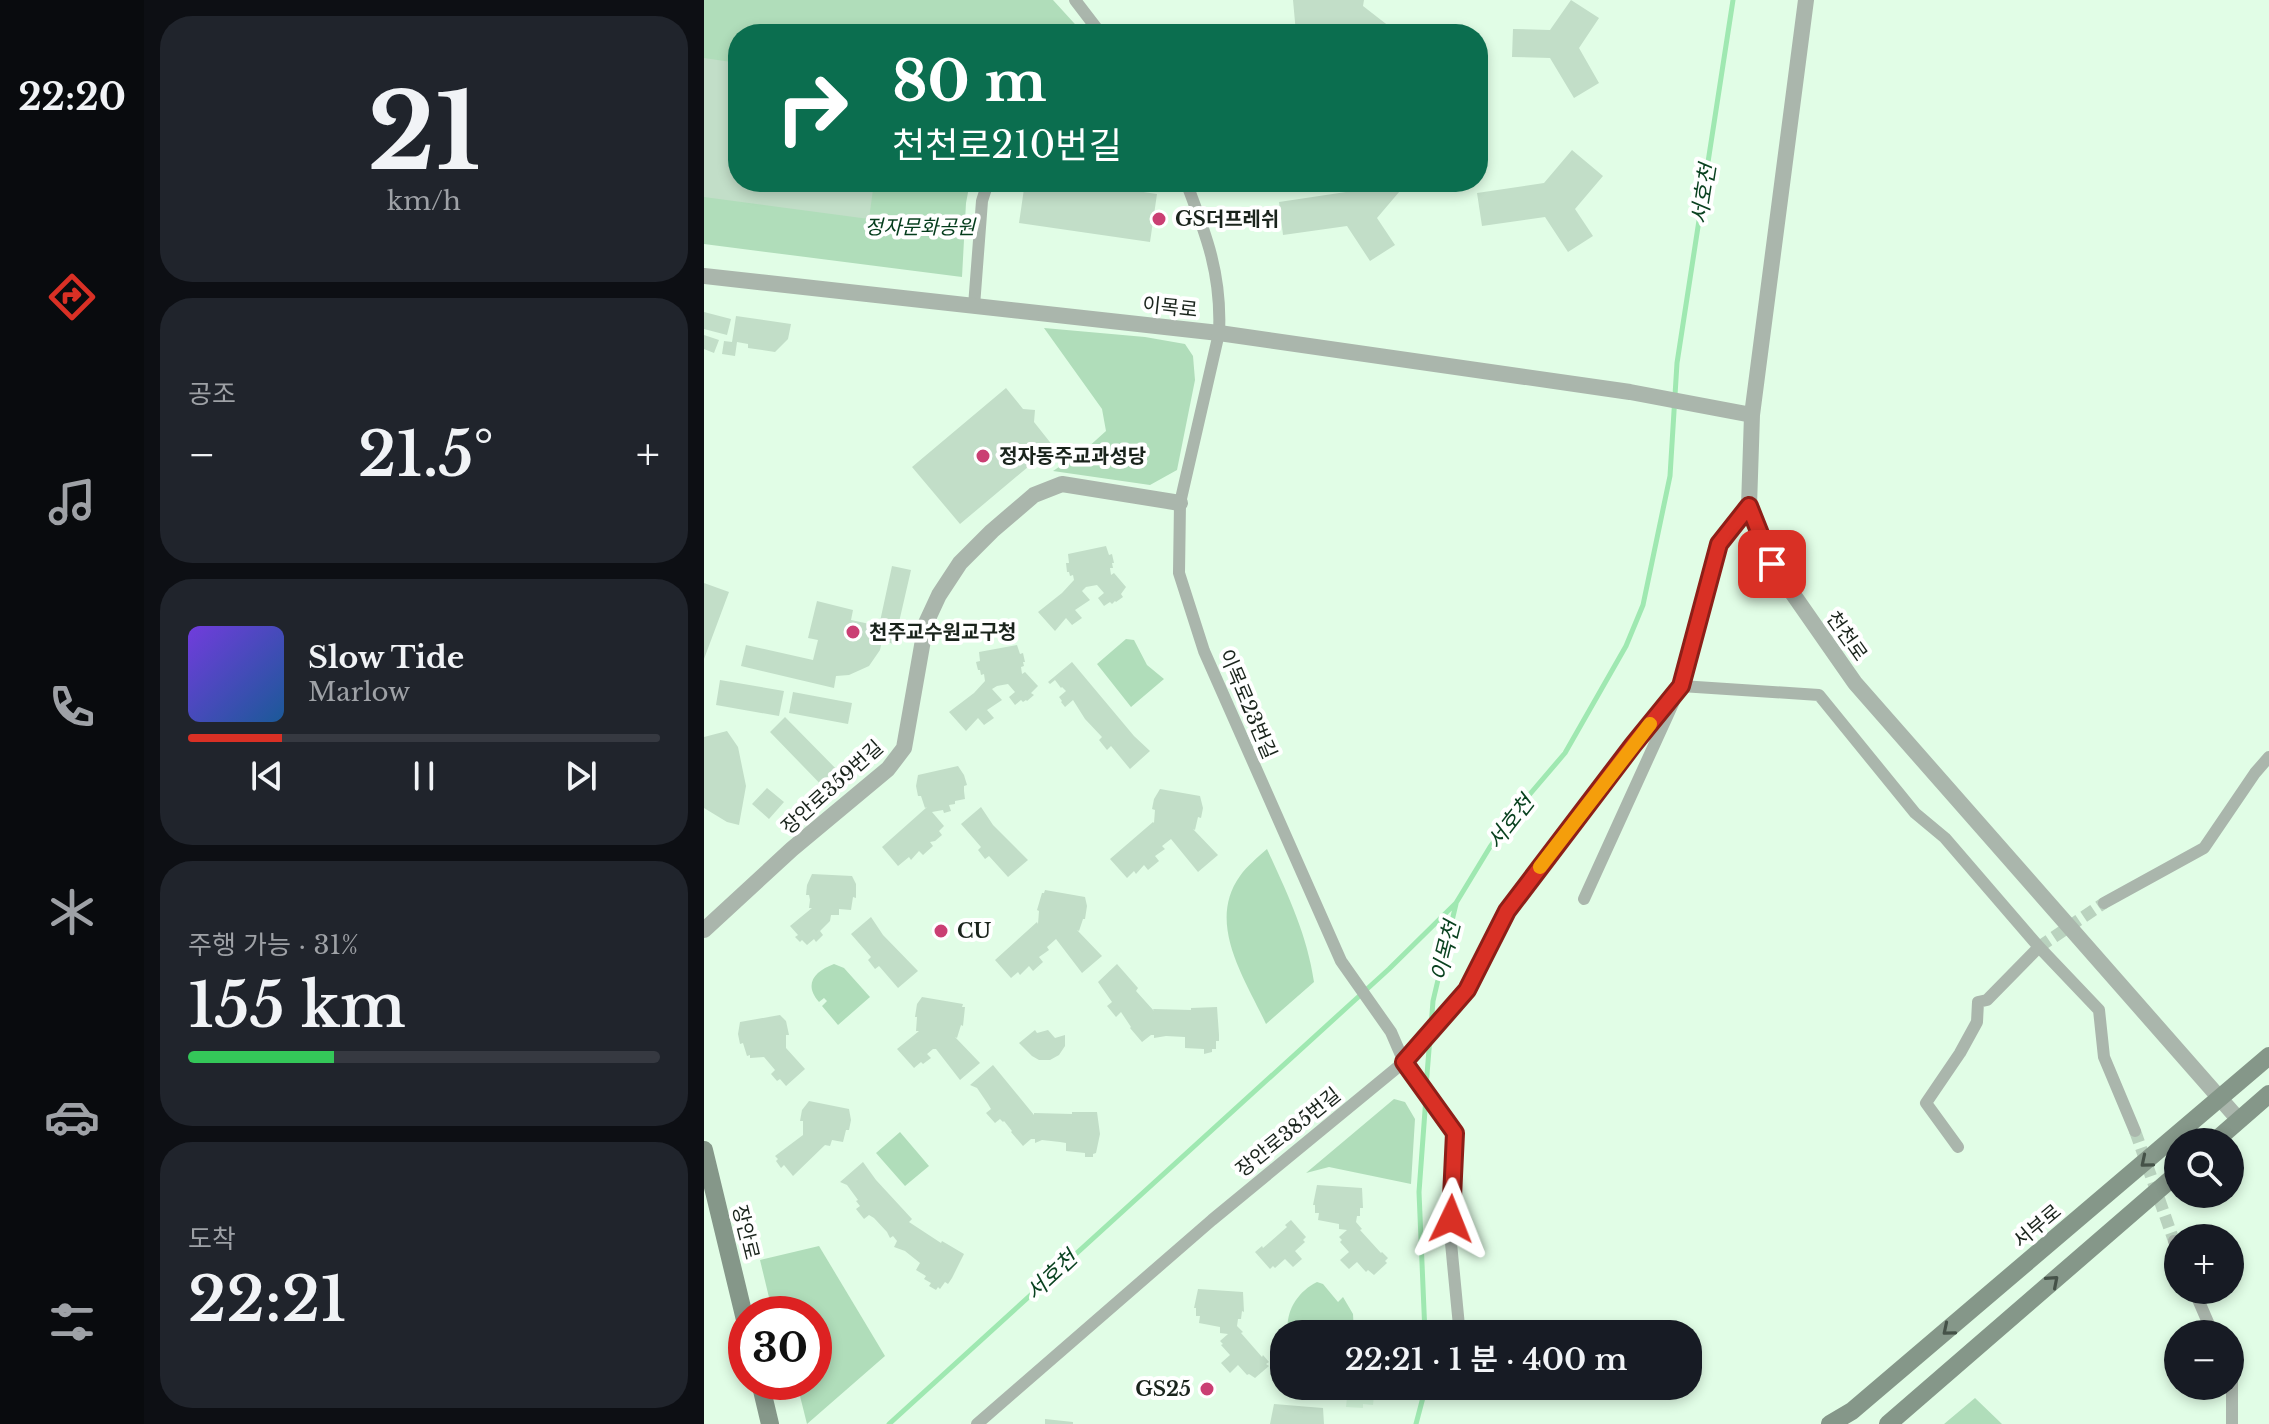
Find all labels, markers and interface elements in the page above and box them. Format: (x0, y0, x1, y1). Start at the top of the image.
text: 80 m (892, 47, 1047, 116)
icon: right (760, 56, 864, 160)
text: 21 (367, 68, 481, 197)
text: 22:20 (18, 75, 126, 120)
text: 천천로210번길 (892, 123, 1122, 168)
water label: 서호천 (1685, 159, 1722, 226)
text: km/h (387, 185, 461, 217)
place label: GS더프레쉬 (1175, 207, 1279, 231)
marker: GS더프레쉬 (1150, 210, 1168, 228)
park label: 정자문화공원 (865, 215, 977, 239)
icon: directions (44, 269, 100, 325)
street label: 이목로 (1141, 292, 1199, 322)
text: 공조 (188, 378, 236, 410)
text: 21.5° (358, 418, 494, 492)
text: − (188, 427, 216, 482)
text: + (636, 427, 660, 482)
place label: 정자동주교과성당 (999, 444, 1146, 468)
marker: 정자동주교과성당 (974, 447, 992, 465)
icon: music (44, 474, 100, 530)
pin (1738, 530, 1806, 598)
icon: arrive (1750, 542, 1794, 586)
street label: 천천로 (1821, 607, 1873, 665)
place label: 천주교수원교구청 (869, 620, 1016, 644)
marker: 천주교수원교구청 (844, 623, 862, 641)
text: Slow Tide (308, 639, 464, 676)
street label: 이목로23번길 (1214, 646, 1282, 762)
text: Marlow (308, 676, 410, 708)
icon: phone (44, 679, 100, 735)
street label: 장안로359번길 (776, 735, 888, 839)
icon: previous (245, 754, 289, 798)
icon: pause (402, 754, 446, 798)
icon: next (559, 754, 603, 798)
water label: 서호천 (1481, 788, 1541, 855)
icon: climate (44, 884, 100, 940)
water label: 이목천 (1425, 916, 1467, 984)
place label: CU (957, 919, 991, 943)
marker: CU (932, 922, 950, 940)
text: 주행 가능 · 31% (188, 929, 359, 961)
text: 155 km (188, 969, 406, 1043)
street label: 장안로385번길 (1231, 1082, 1345, 1182)
icon: car (44, 1089, 100, 1145)
map controls (2164, 1128, 2244, 1400)
button: search (2164, 1128, 2244, 1208)
one-way arrow (2141, 1152, 2156, 1167)
position arrow (1409, 1177, 1493, 1261)
street label: 서부로 (2008, 1199, 2066, 1253)
street label: 장안로 (728, 1202, 764, 1262)
text: 도착 (188, 1223, 236, 1255)
button: + (2164, 1224, 2244, 1304)
water label: 서호천 (1020, 1243, 1085, 1306)
text: 22:21 (188, 1263, 347, 1337)
one-way arrow (2043, 1276, 2058, 1291)
icon: filters (44, 1294, 100, 1350)
speed limit sign: 30 (728, 1296, 832, 1400)
one-way arrow (1943, 1320, 1957, 1335)
button: − (2164, 1320, 2244, 1400)
text: 22:21 · 1 분 · 400 m (1345, 1341, 1627, 1378)
place label: GS25 (1135, 1377, 1191, 1401)
marker: GS25 (1198, 1380, 1216, 1398)

